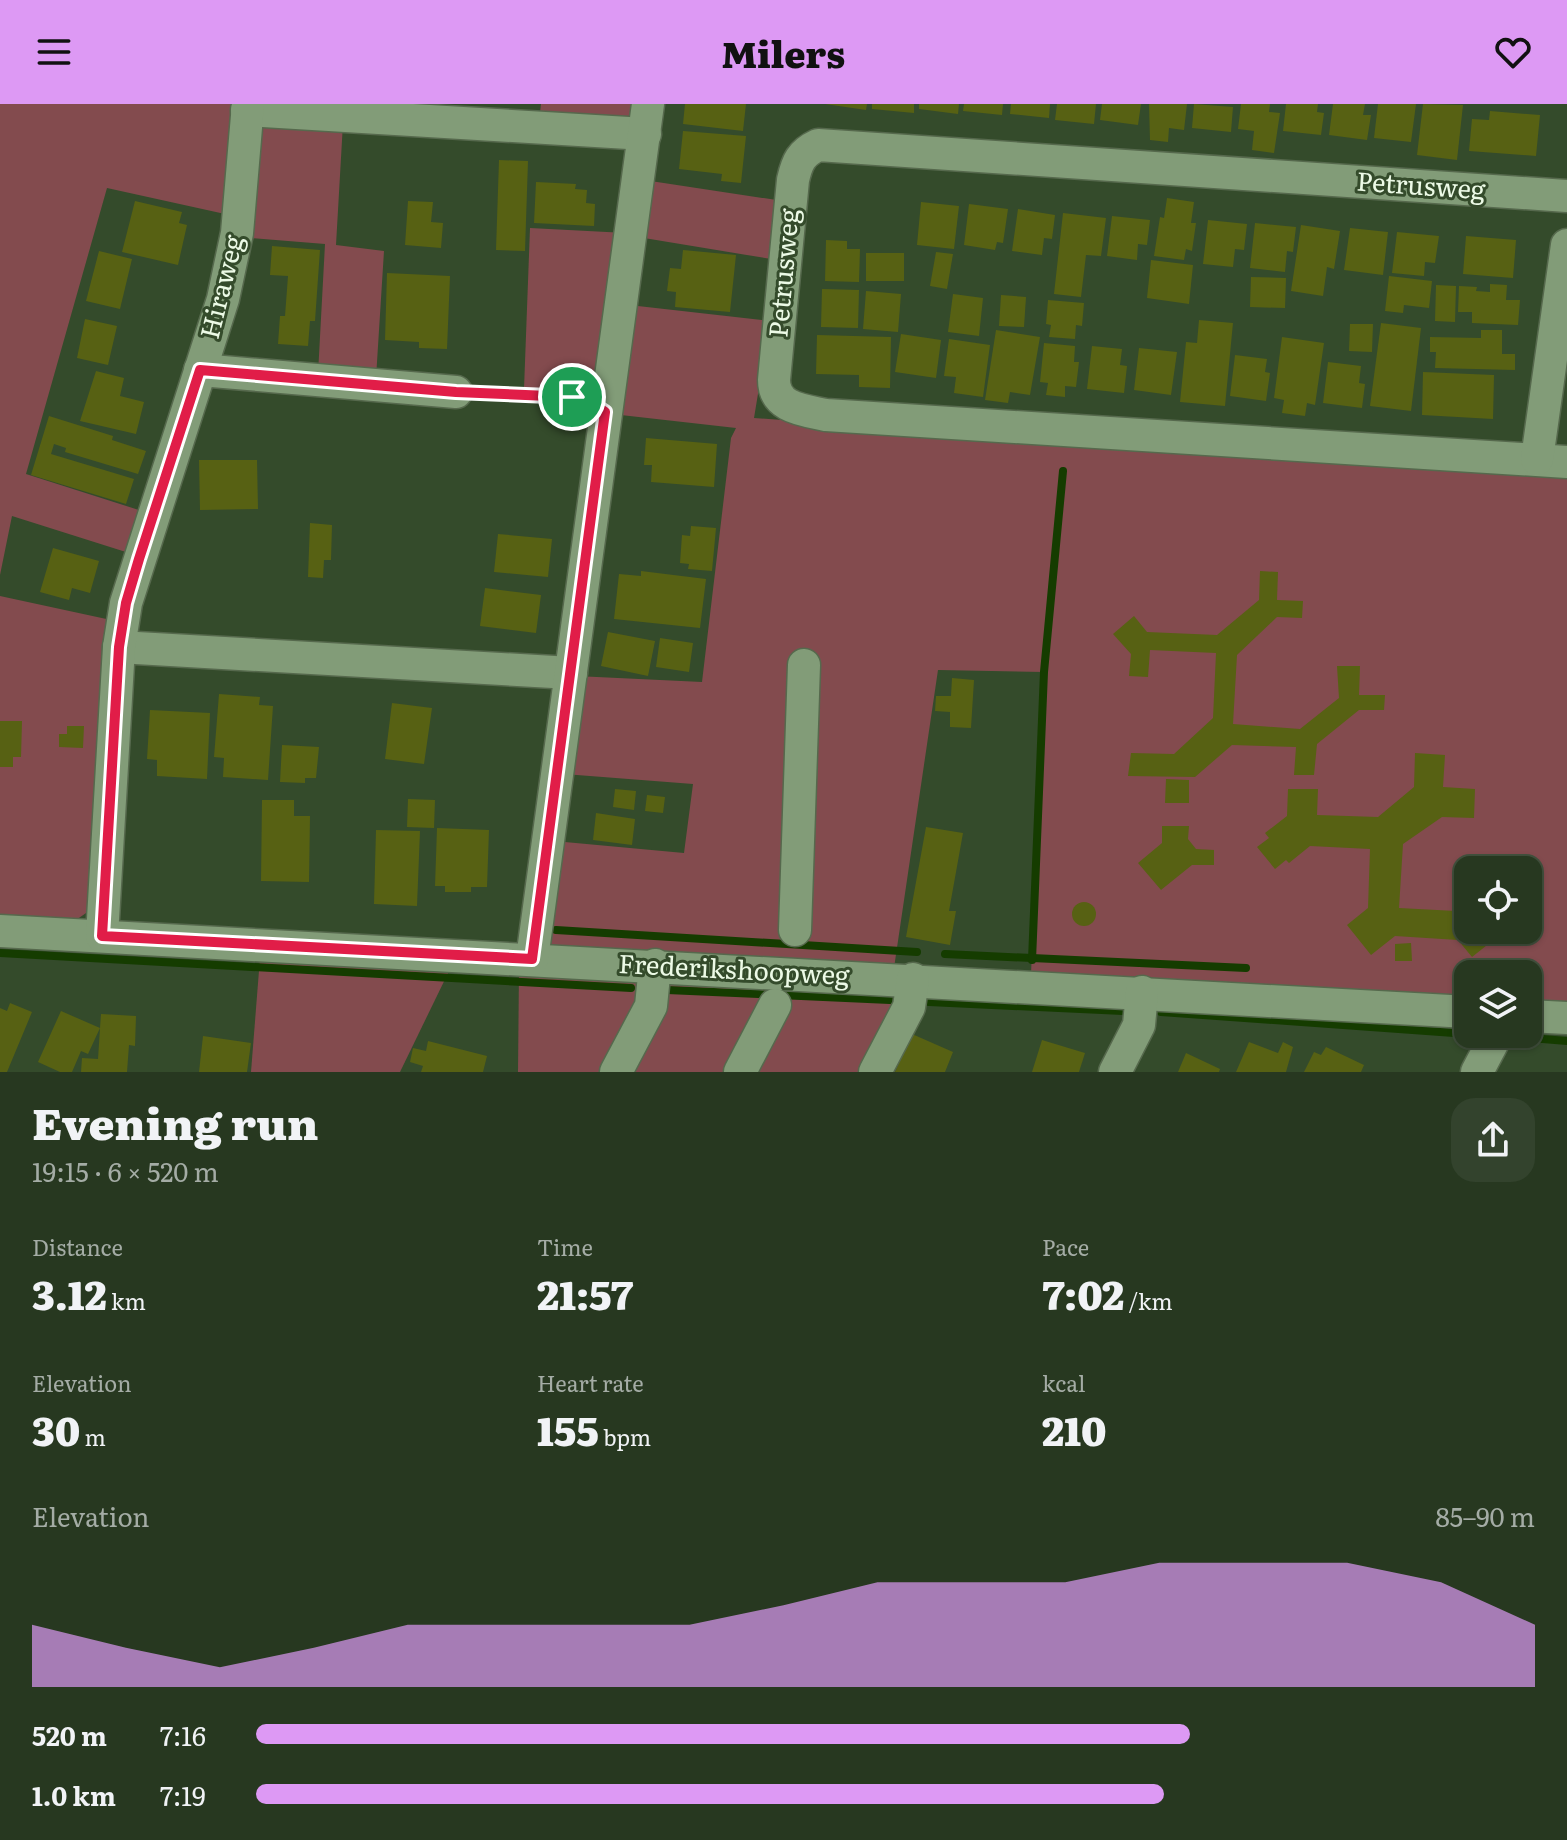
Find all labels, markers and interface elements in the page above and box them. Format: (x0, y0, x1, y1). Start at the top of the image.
text: Milers (722, 26, 845, 79)
icon: menu (32, 30, 76, 74)
icon: heart (1491, 30, 1535, 74)
street label: Petrusweg (1355, 160, 1487, 207)
street label: Petrusweg (756, 206, 807, 339)
street label: Hiraweg (188, 230, 251, 342)
pin (538, 363, 606, 431)
icon: arrive (550, 375, 594, 419)
map controls (1454, 856, 1542, 1048)
button: locate (1454, 856, 1542, 944)
street label: Frederikshoopweg (618, 942, 851, 993)
button: layers (1454, 960, 1542, 1048)
text: Evening run (32, 1088, 318, 1154)
button: share (1451, 1098, 1535, 1182)
text: 19:15 · 6 × 520 m (32, 1151, 219, 1190)
text: Distance (32, 1230, 123, 1263)
text: Time (537, 1230, 593, 1263)
text: Pace (1042, 1230, 1089, 1263)
text: 3.12 (32, 1263, 107, 1322)
text: 21:57 (537, 1263, 633, 1322)
text: 7:02 (1042, 1263, 1124, 1322)
text: km (107, 1284, 146, 1317)
text: /km (1124, 1284, 1173, 1317)
text: Elevation (32, 1366, 131, 1399)
text: Heart rate (537, 1366, 644, 1399)
text: kcal (1042, 1366, 1085, 1399)
text: 30 (32, 1399, 80, 1458)
text: 155 (537, 1399, 599, 1458)
text: 210 (1042, 1399, 1106, 1458)
text: m (80, 1420, 106, 1453)
text: bpm (599, 1420, 651, 1453)
text: Elevation (32, 1496, 150, 1535)
text: 85–90 m (1435, 1496, 1535, 1535)
text: 520 m (32, 1715, 107, 1754)
text: 7:16 (160, 1715, 206, 1754)
text: 1.0 km (32, 1775, 116, 1814)
text: 7:19 (160, 1775, 206, 1814)

